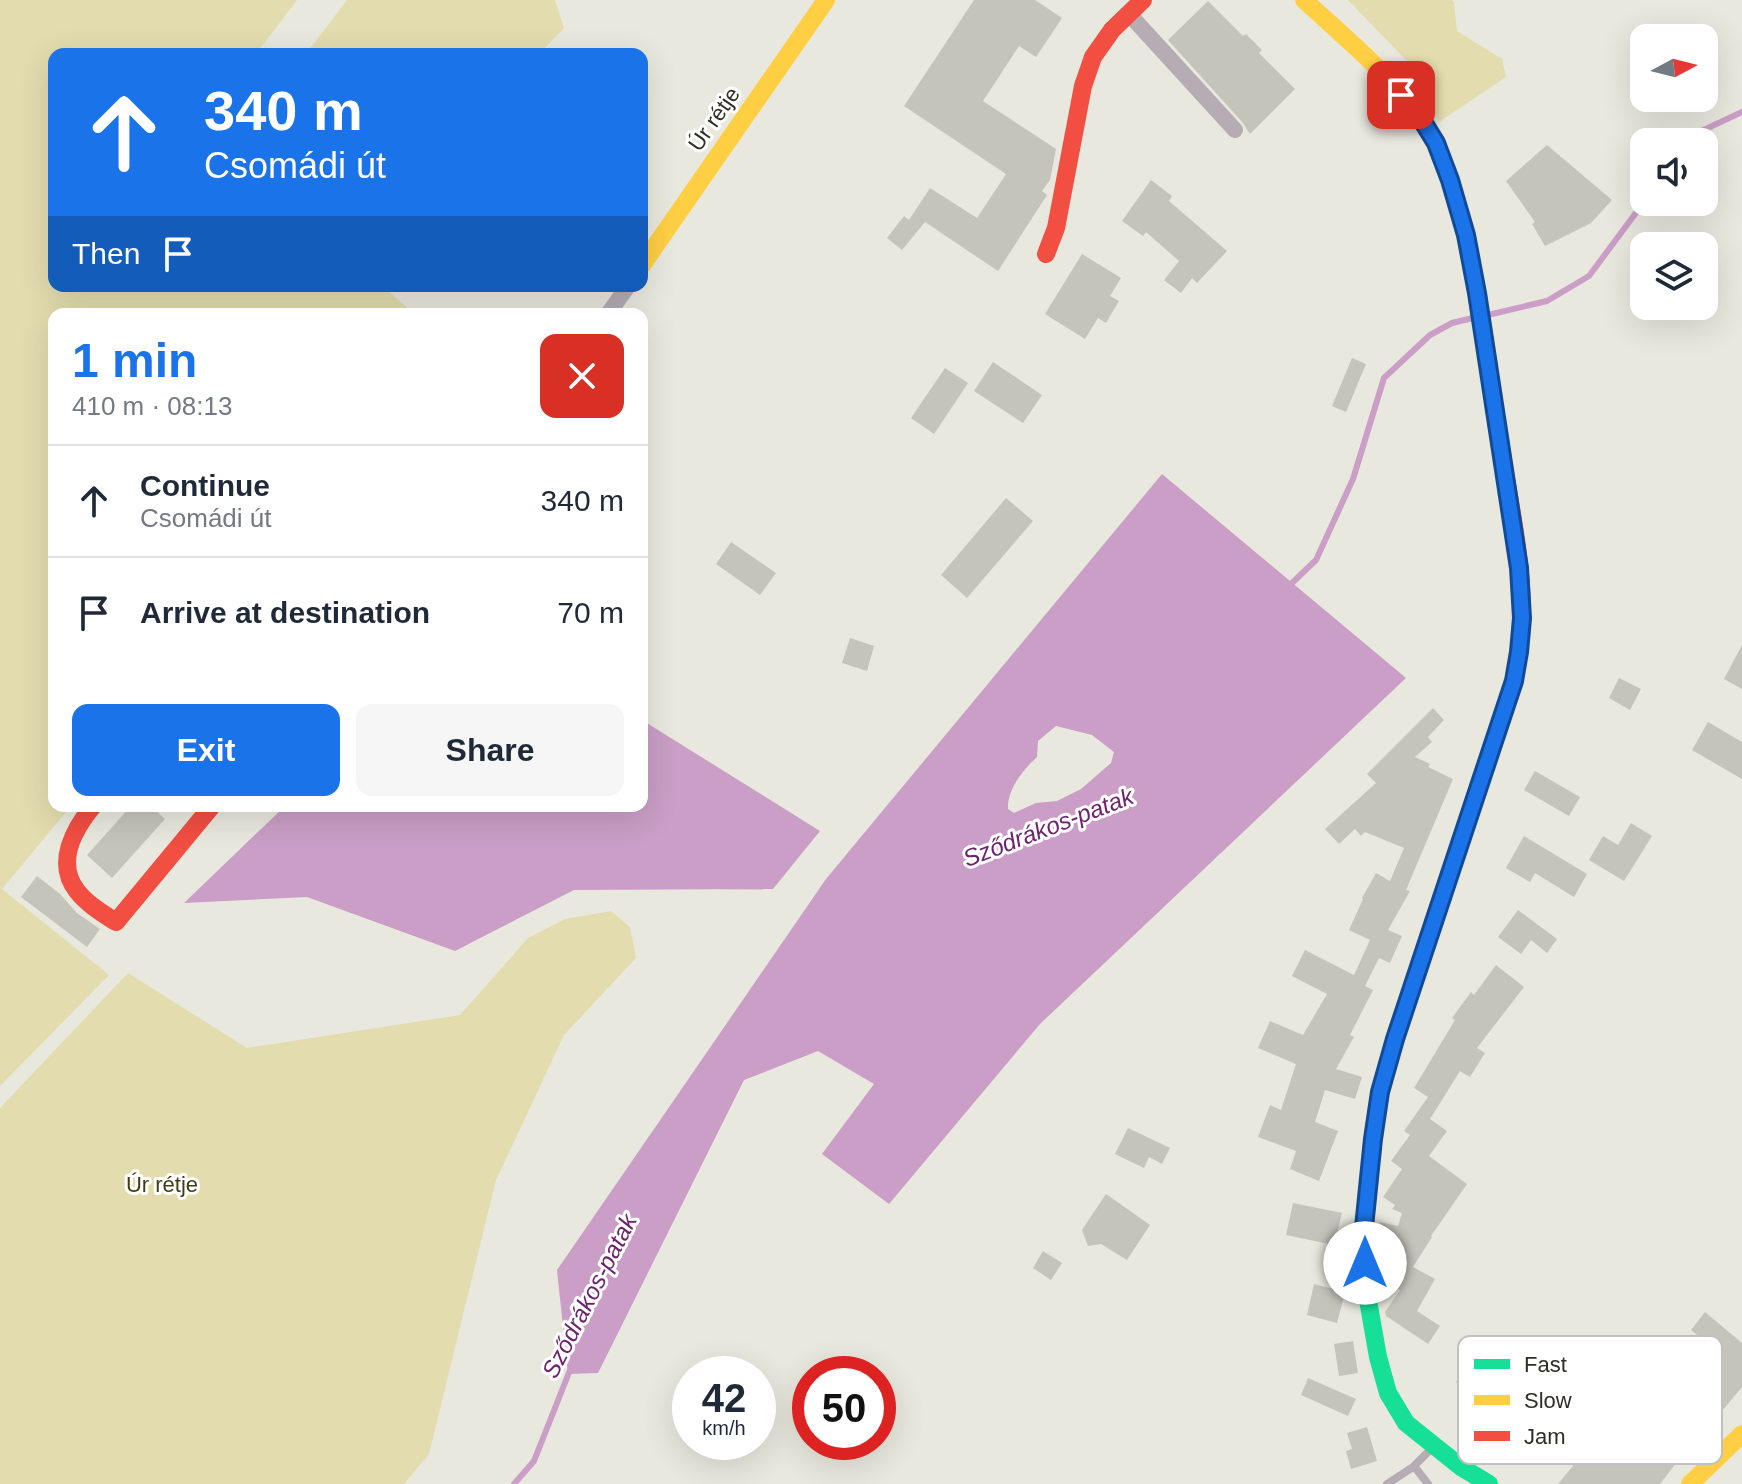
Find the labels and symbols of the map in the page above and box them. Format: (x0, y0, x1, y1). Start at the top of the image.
north arrow (1630, 24, 1718, 112)
pin (1367, 61, 1435, 129)
street label: Úr rétje (683, 82, 745, 156)
water label: Sződrákos-patak (959, 781, 1139, 872)
park label: Úr rétje (126, 1172, 198, 1197)
water label: Sződrákos-patak (536, 1208, 643, 1382)
position arrow (1323, 1221, 1407, 1305)
legend (1458, 1336, 1722, 1464)
text: Fast (1524, 1352, 1567, 1377)
speed limit sign: 50 (792, 1356, 896, 1460)
text: Slow (1524, 1388, 1572, 1413)
text: Jam (1524, 1424, 1566, 1449)

